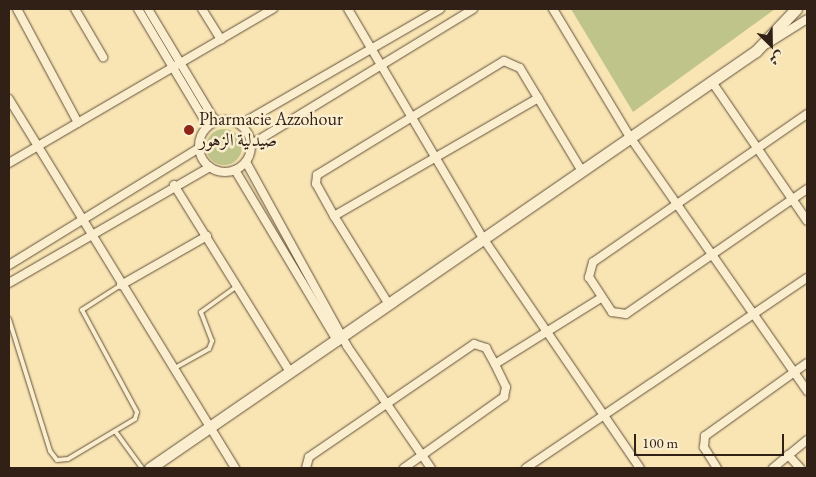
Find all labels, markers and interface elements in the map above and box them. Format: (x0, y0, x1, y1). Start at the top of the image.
north arrow (746, 20, 796, 70)
text: ش (767, 48, 787, 70)
place label: Pharmacie Azzohour صيدلية الزهور (199, 109, 343, 152)
marker: Pharmacie Azzohour صيدلية الزهور (183, 124, 195, 136)
scale bar (636, 424, 786, 456)
text: 100 m (642, 433, 678, 452)

